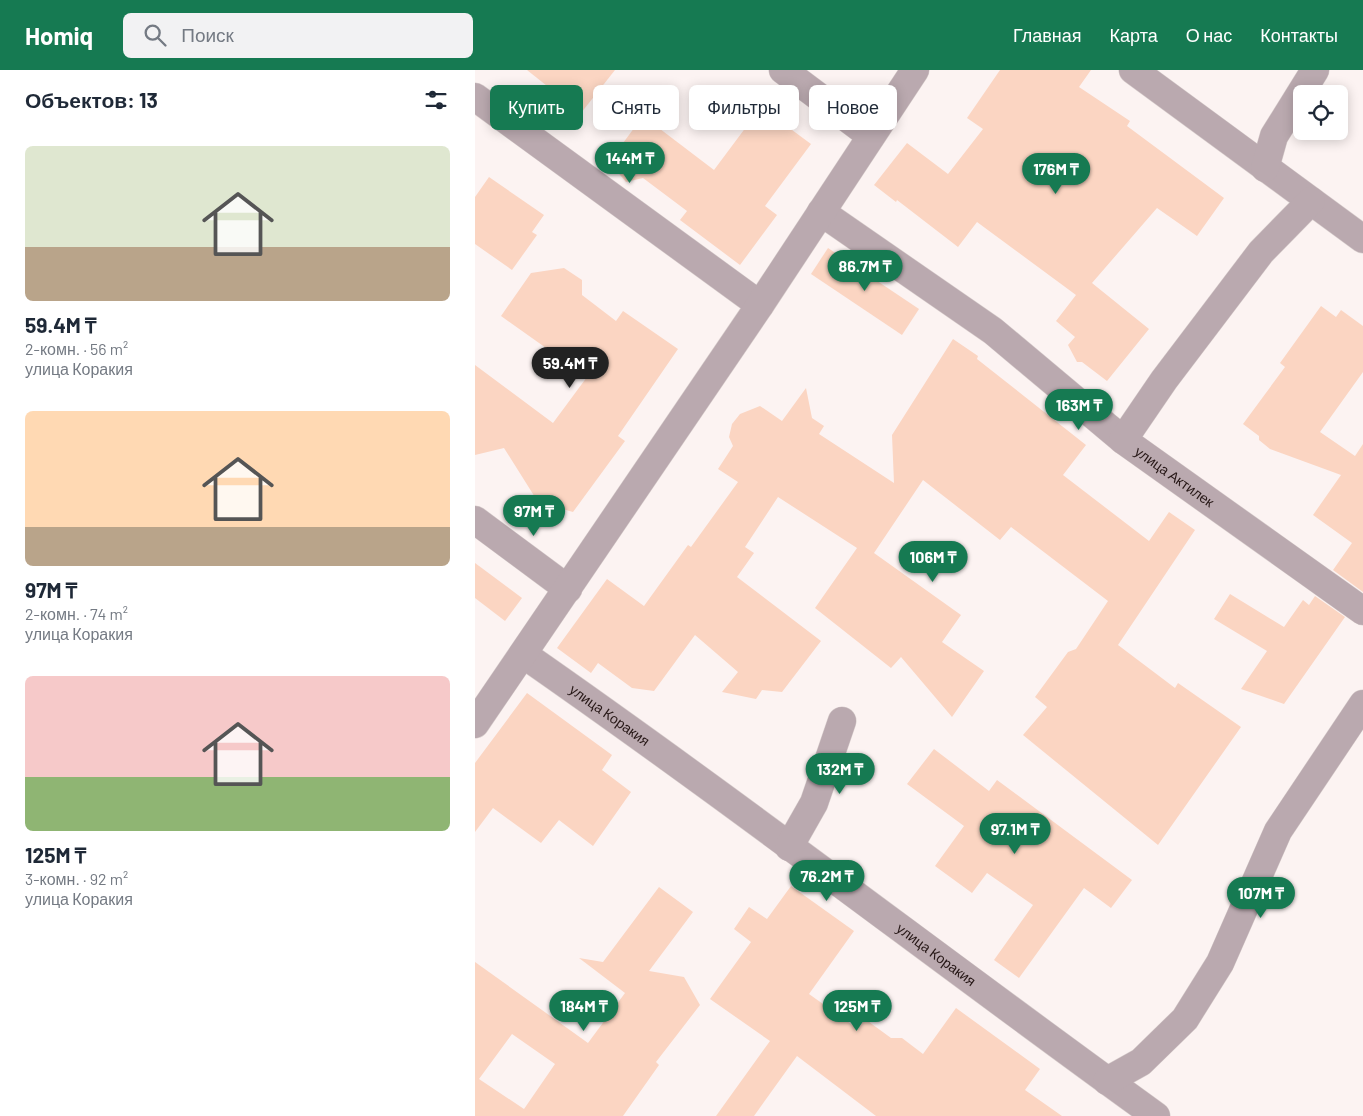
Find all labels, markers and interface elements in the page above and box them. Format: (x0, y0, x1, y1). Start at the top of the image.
search box (123, 13, 473, 58)
text: Homiq (25, 21, 93, 50)
icon: search (141, 21, 169, 49)
text: Поиск (181, 23, 234, 46)
text: Главная (1013, 24, 1082, 46)
text: Карта (1110, 24, 1158, 46)
text: О нас (1186, 24, 1232, 46)
text: Контакты (1260, 24, 1338, 46)
chip: Купить (490, 85, 583, 130)
chip: Снять (593, 85, 679, 130)
chip: Фильтры (689, 85, 799, 130)
chip: Новое (809, 85, 897, 130)
map controls (1293, 85, 1348, 140)
button: locate (1293, 85, 1348, 140)
icon: filters (422, 86, 450, 114)
text: Объектов: 13 (25, 87, 158, 112)
pin: 144M ₸ (589, 142, 671, 184)
text: 144M ₸ (606, 148, 654, 167)
pin: 176M ₸ (1015, 152, 1097, 195)
text: 176M ₸ (1033, 159, 1079, 178)
icon: home (193, 179, 283, 269)
pin: 86.7M ₸ (819, 250, 911, 292)
text: 86.7M ₸ (839, 256, 891, 275)
text: 59.4M ₸ (25, 312, 97, 337)
text: 2-комн. · 56 m² (25, 339, 128, 358)
pin: 59.4M ₸ (524, 346, 616, 389)
text: 59.4M ₸ (543, 353, 597, 372)
text: улица Коракия (25, 359, 133, 378)
pin: 163M ₸ (1038, 388, 1120, 431)
text: 163M ₸ (1056, 395, 1102, 414)
street label: улица Актилек (1132, 442, 1218, 511)
icon: home (193, 444, 283, 534)
pin: 97M ₸ (499, 494, 569, 537)
text: 97M ₸ (514, 501, 554, 520)
pin: 106M ₸ (892, 540, 974, 583)
text: 106M ₸ (910, 547, 956, 566)
text: 97M ₸ (25, 577, 77, 602)
text: 2-комн. · 74 m² (25, 604, 128, 623)
text: улица Коракия (25, 624, 133, 643)
street label: улица Коракия (566, 680, 653, 749)
icon: home (193, 709, 283, 799)
pin: 132M ₸ (799, 752, 881, 795)
text: 132M ₸ (817, 759, 863, 778)
pin: 97.1M ₸ (969, 812, 1061, 855)
text: 97.1M ₸ (991, 819, 1039, 838)
text: 125M ₸ (25, 842, 86, 867)
pin: 76.2M ₸ (781, 860, 873, 902)
text: 76.2M ₸ (800, 866, 854, 885)
text: 3-комн. · 92 m² (25, 869, 128, 888)
pin: 107M ₸ (1220, 876, 1302, 919)
text: 107M ₸ (1238, 883, 1284, 902)
text: улица Коракия (25, 889, 133, 908)
street label: улица Коракия (893, 919, 979, 989)
pin: 184M ₸ (543, 990, 625, 1032)
pin: 125M ₸ (816, 990, 898, 1032)
text: 184M ₸ (560, 996, 608, 1015)
text: 125M ₸ (834, 996, 880, 1015)

